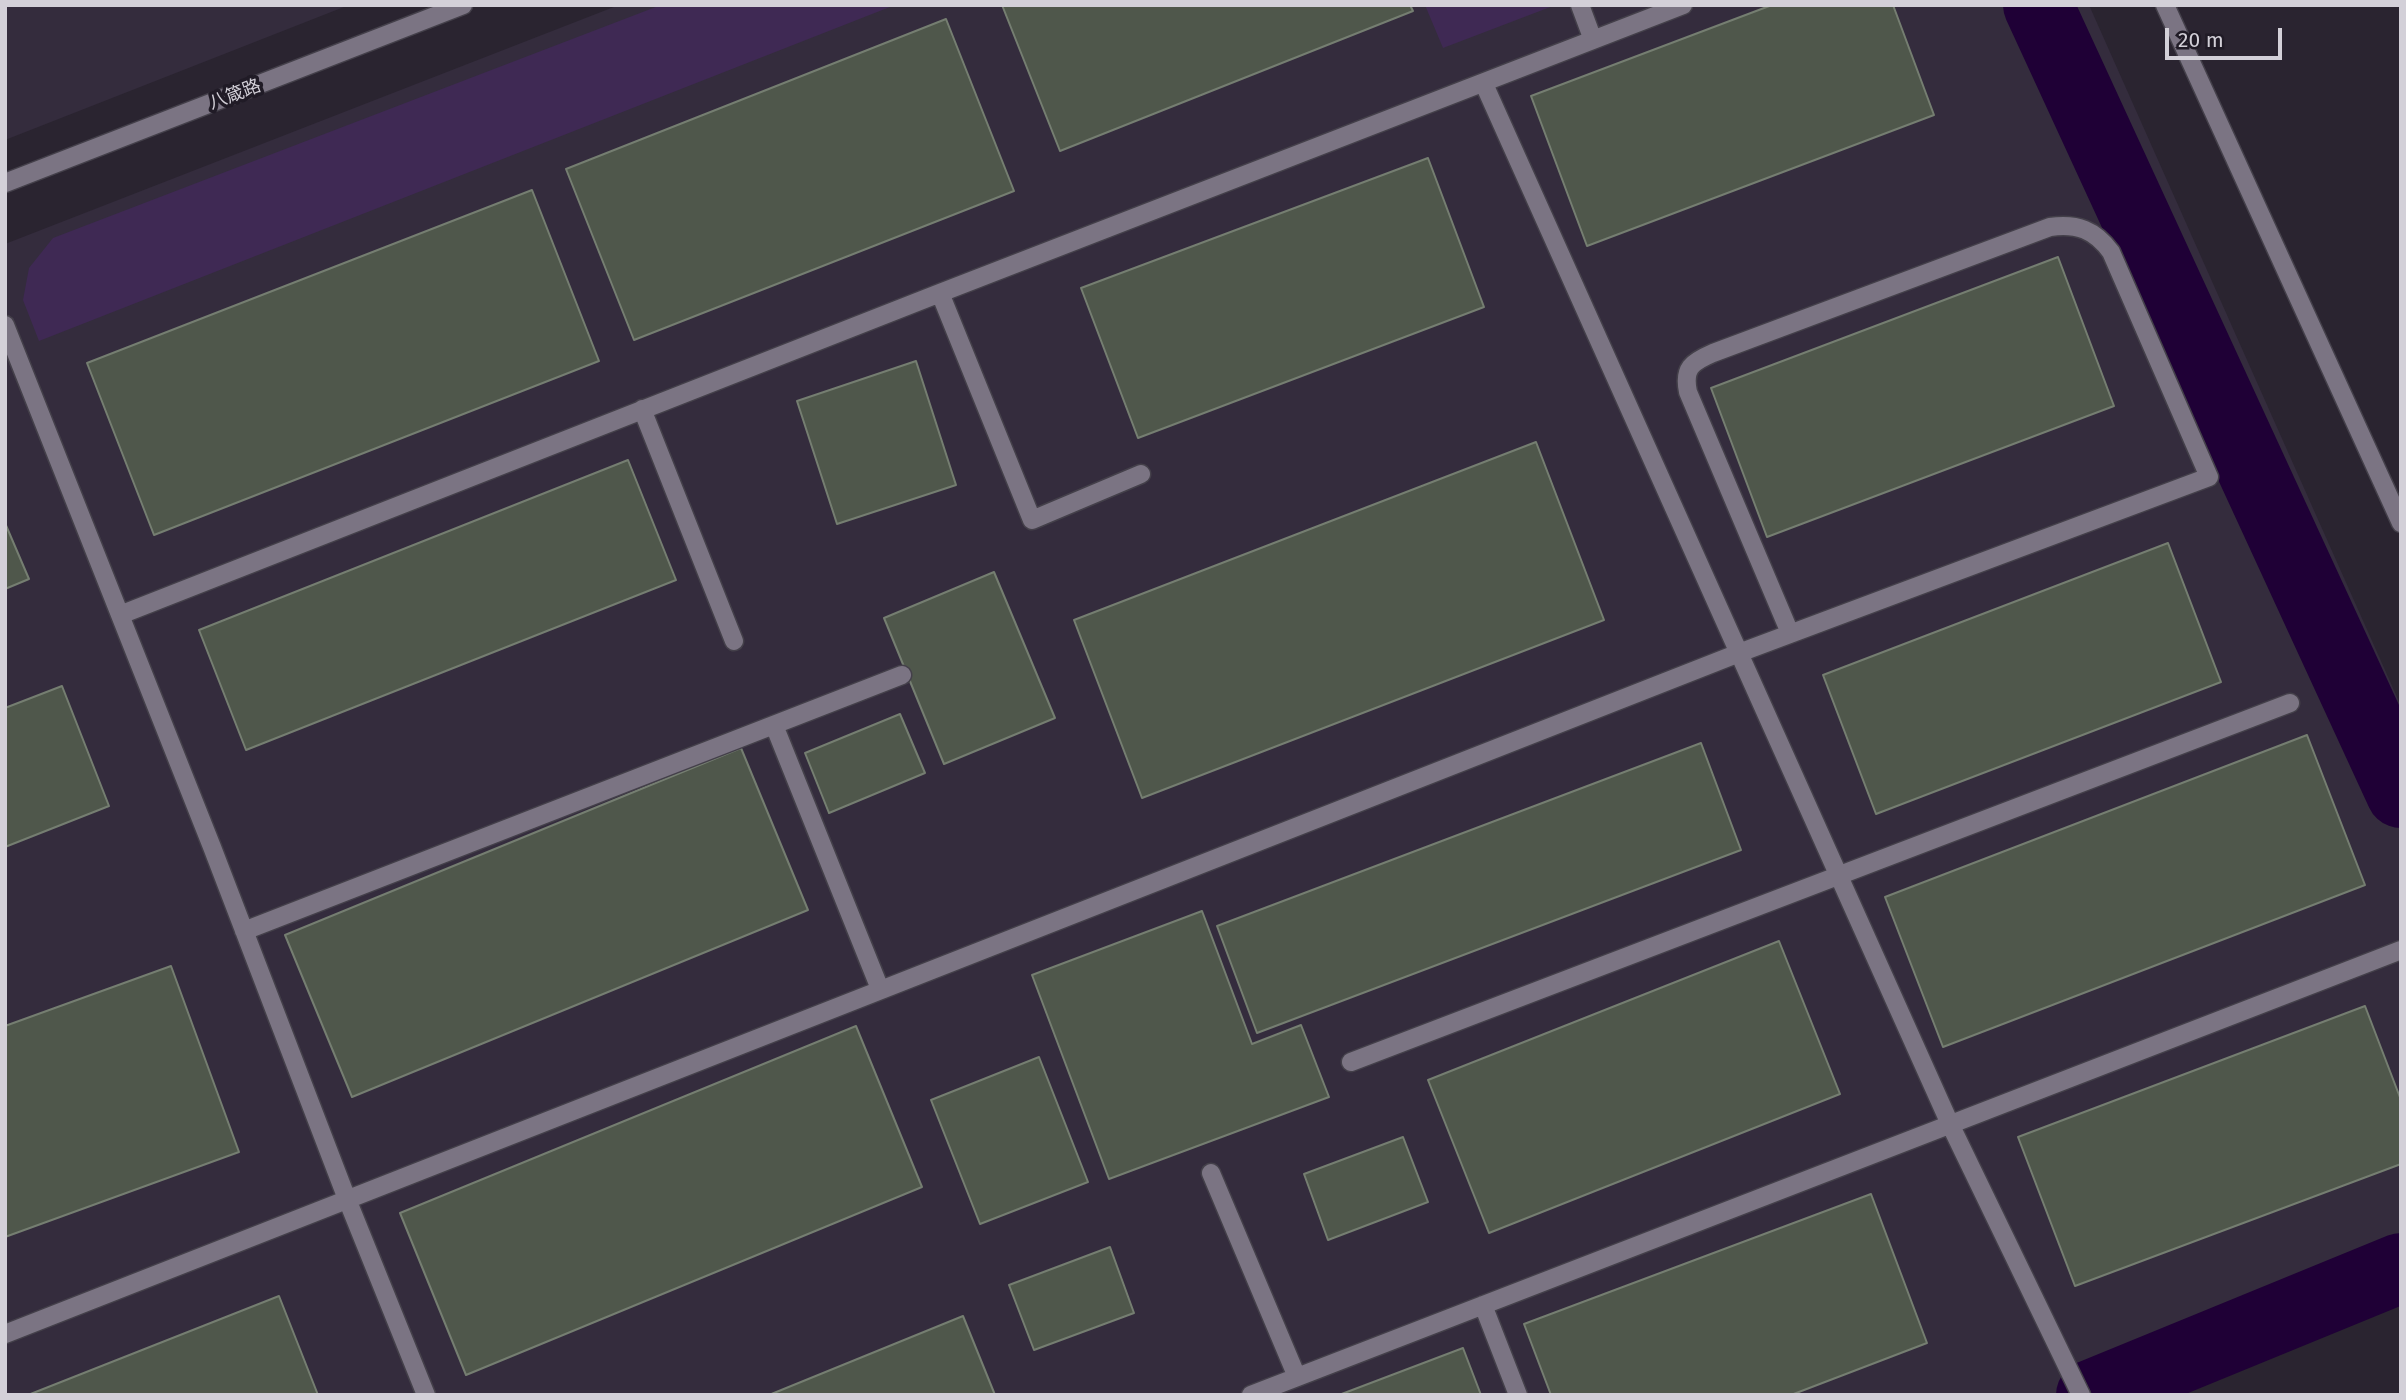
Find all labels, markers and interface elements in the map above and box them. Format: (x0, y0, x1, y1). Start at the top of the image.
scale bar (2168, 14, 2285, 58)
text: 20 m (2178, 27, 2224, 53)
street label: 八箴路 (206, 75, 264, 115)

